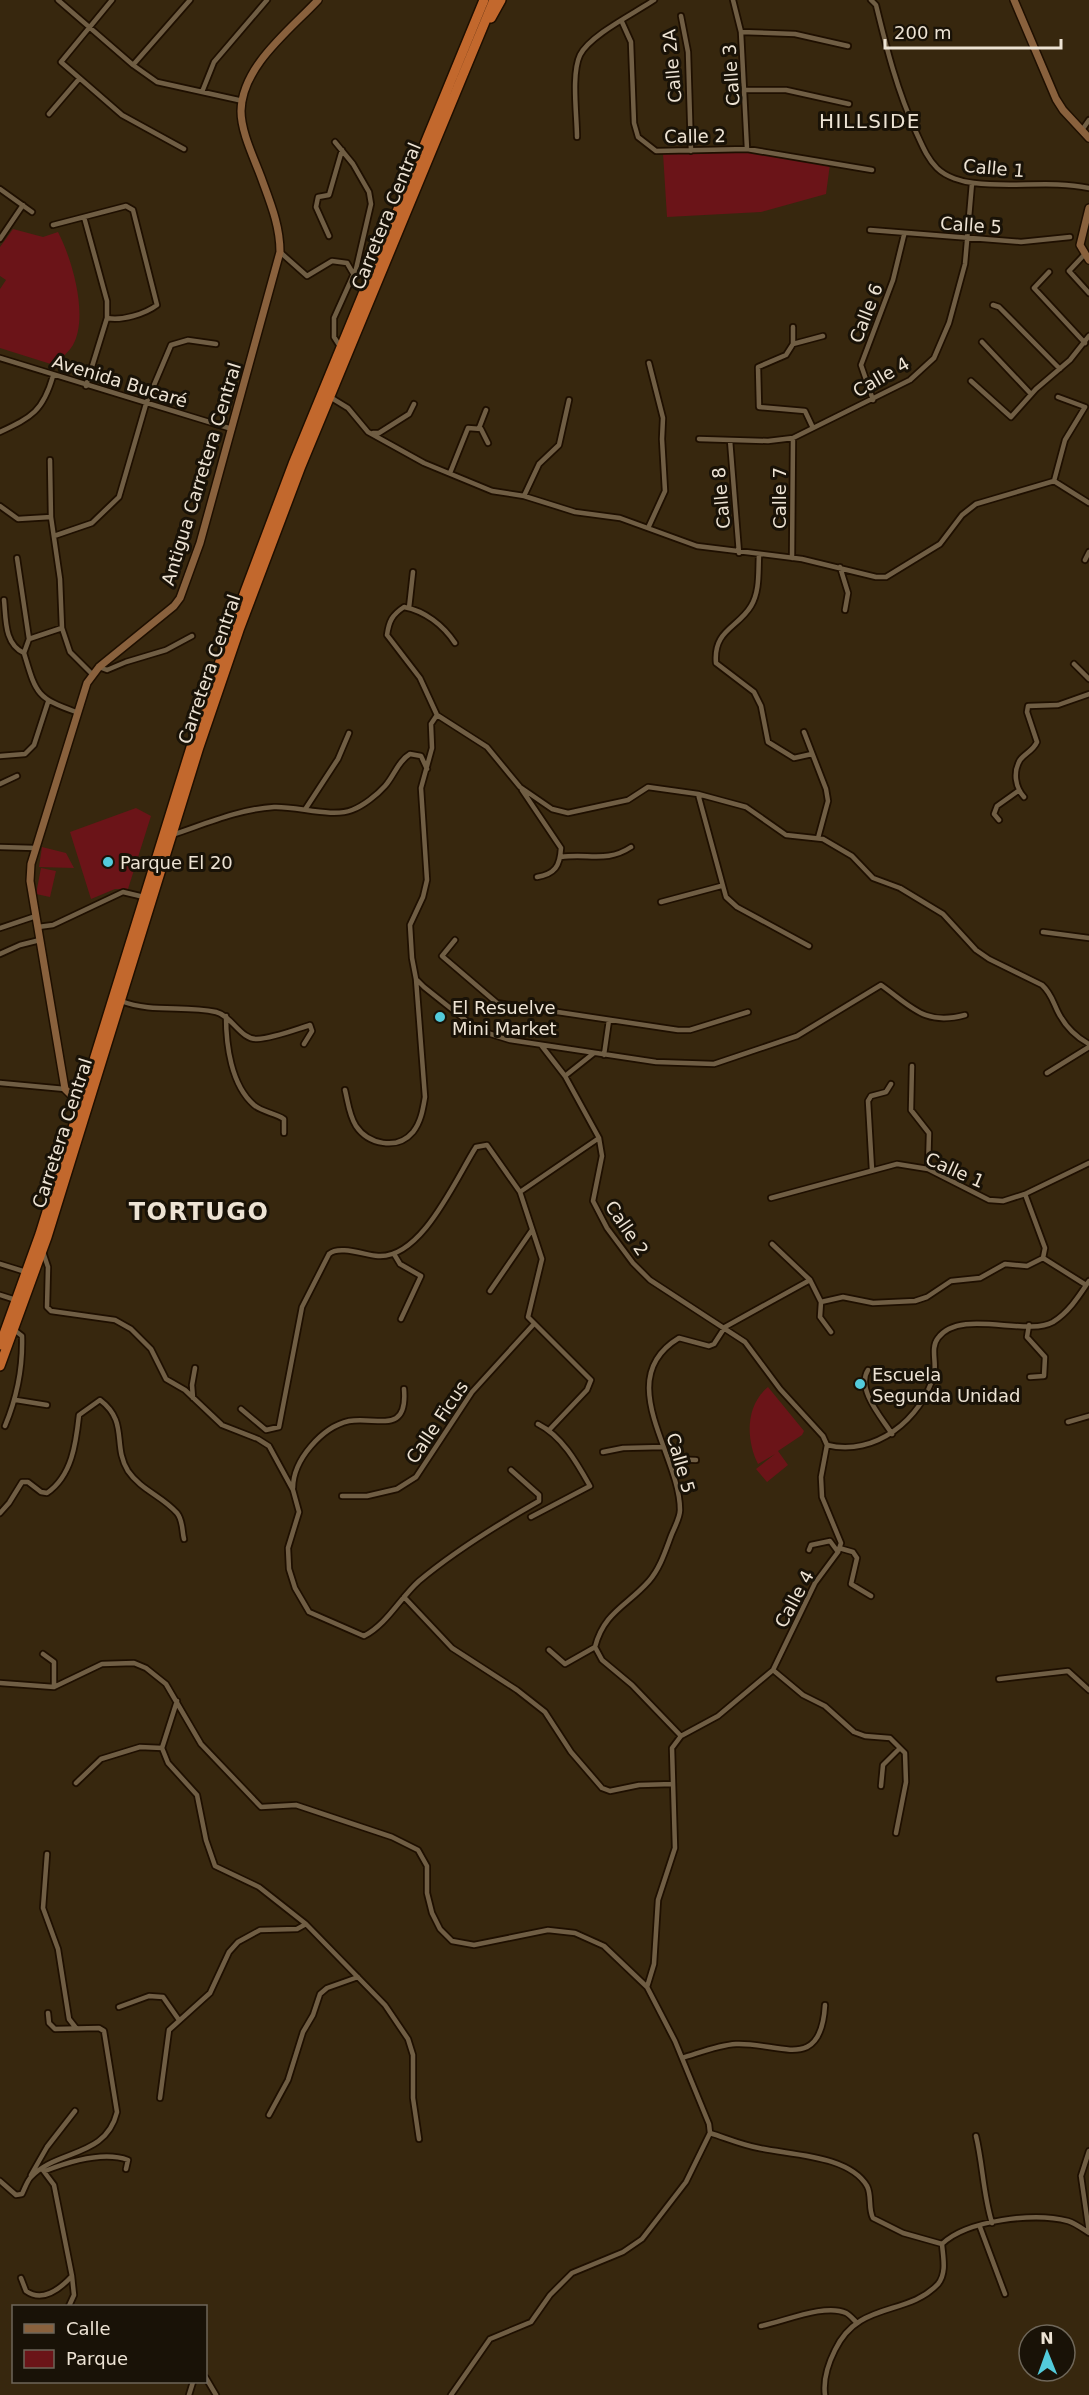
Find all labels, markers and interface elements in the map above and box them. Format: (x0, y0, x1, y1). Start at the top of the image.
scale bar (885, 12, 1060, 50)
text: 200 m (894, 22, 952, 43)
street label: Calle 2A (658, 27, 686, 104)
street label: Calle 3 (718, 43, 744, 107)
district label: HILLSIDE (819, 109, 921, 133)
street label: Calle 2 (664, 125, 726, 147)
street label: Carretera Central (347, 139, 425, 293)
street label: Calle 1 (962, 155, 1026, 181)
street label: Calle 5 (939, 212, 1003, 238)
street label: Calle 6 (845, 280, 887, 346)
street label: Avenida Bucaré (50, 350, 190, 412)
street label: Calle 4 (849, 352, 913, 402)
street label: Antigua Carretera Central (157, 360, 245, 588)
street label: Calle 8 (708, 466, 734, 530)
street label: Calle 7 (769, 467, 790, 529)
street label: Carretera Central (174, 592, 244, 746)
place label: Parque El 20 (120, 852, 233, 873)
marker: Parque El 20 (101, 855, 115, 869)
place label: El Resuelve Mini Market (452, 997, 557, 1039)
marker: El Resuelve Mini Market (433, 1010, 447, 1024)
street label: Carretera Central (28, 1055, 96, 1211)
street label: Calle 1 (922, 1148, 988, 1192)
street label: Calle 2 (601, 1196, 653, 1260)
district label: TORTUGO (129, 1198, 269, 1226)
place label: Escuela Segunda Unidad (872, 1364, 1020, 1406)
street label: Calle Ficus (402, 1377, 472, 1467)
marker: Escuela Segunda Unidad (853, 1377, 867, 1391)
street label: Calle 5 (662, 1430, 700, 1496)
street label: Calle 4 (770, 1567, 818, 1631)
legend (12, 2305, 207, 2383)
text: Calle (66, 2318, 111, 2339)
north arrow (1017, 2323, 1077, 2383)
text: N (1040, 2329, 1054, 2348)
text: Parque (66, 2348, 128, 2369)

